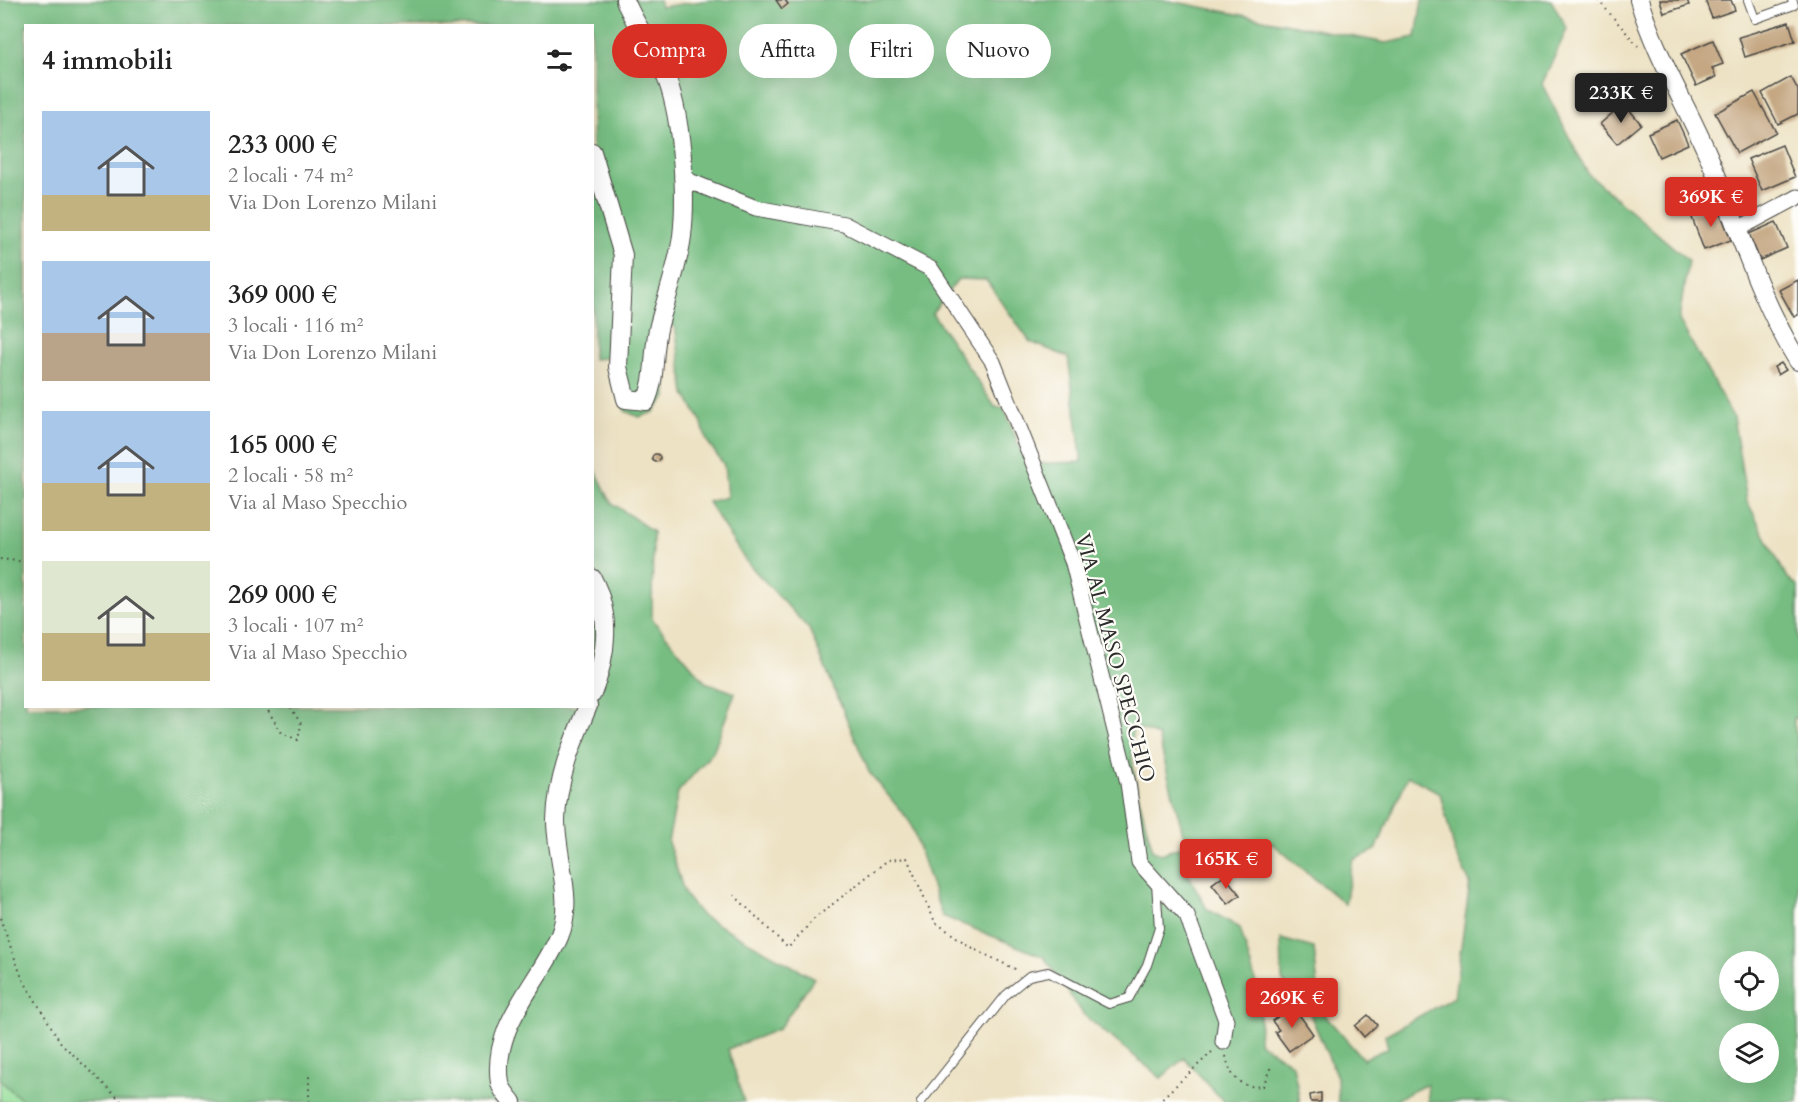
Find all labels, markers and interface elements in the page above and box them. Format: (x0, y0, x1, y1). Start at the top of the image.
chip: Compra (612, 24, 727, 78)
chip: Affitta (739, 24, 837, 78)
chip: Filtri (849, 24, 934, 78)
chip: Nuovo (946, 24, 1051, 78)
text: 4 immobili (42, 43, 173, 78)
icon: filters (543, 44, 576, 77)
pin: 233K € (1572, 73, 1670, 124)
text: 233K € (1589, 79, 1653, 106)
text: 233 000 € (228, 127, 337, 162)
icon: home (90, 135, 162, 207)
text: 2 locali · 74 m² (228, 162, 353, 189)
pin: 369K € (1662, 177, 1760, 228)
text: 369K € (1679, 183, 1743, 210)
text: Via Don Lorenzo Milani (228, 189, 437, 216)
text: 369 000 € (228, 277, 337, 312)
icon: home (90, 285, 162, 357)
text: 3 locali · 116 m² (228, 312, 364, 339)
text: Via Don Lorenzo Milani (228, 339, 437, 366)
text: 165 000 € (228, 427, 337, 462)
icon: home (90, 435, 162, 507)
text: 2 locali · 58 m² (228, 462, 353, 489)
text: Via al Maso Specchio (228, 489, 407, 516)
street label: VIA AL MASO SPECCHIO (1068, 530, 1162, 786)
text: 269 000 € (228, 577, 337, 612)
icon: home (90, 585, 162, 657)
text: 3 locali · 107 m² (228, 612, 364, 639)
text: Via al Maso Specchio (228, 639, 407, 666)
pin: 165K € (1177, 839, 1275, 890)
text: 165K € (1194, 845, 1258, 872)
map controls (1719, 951, 1779, 1083)
button: locate (1719, 951, 1779, 1011)
pin: 269K € (1243, 978, 1341, 1029)
text: 269K € (1260, 984, 1324, 1011)
button: layers (1719, 1023, 1779, 1083)

